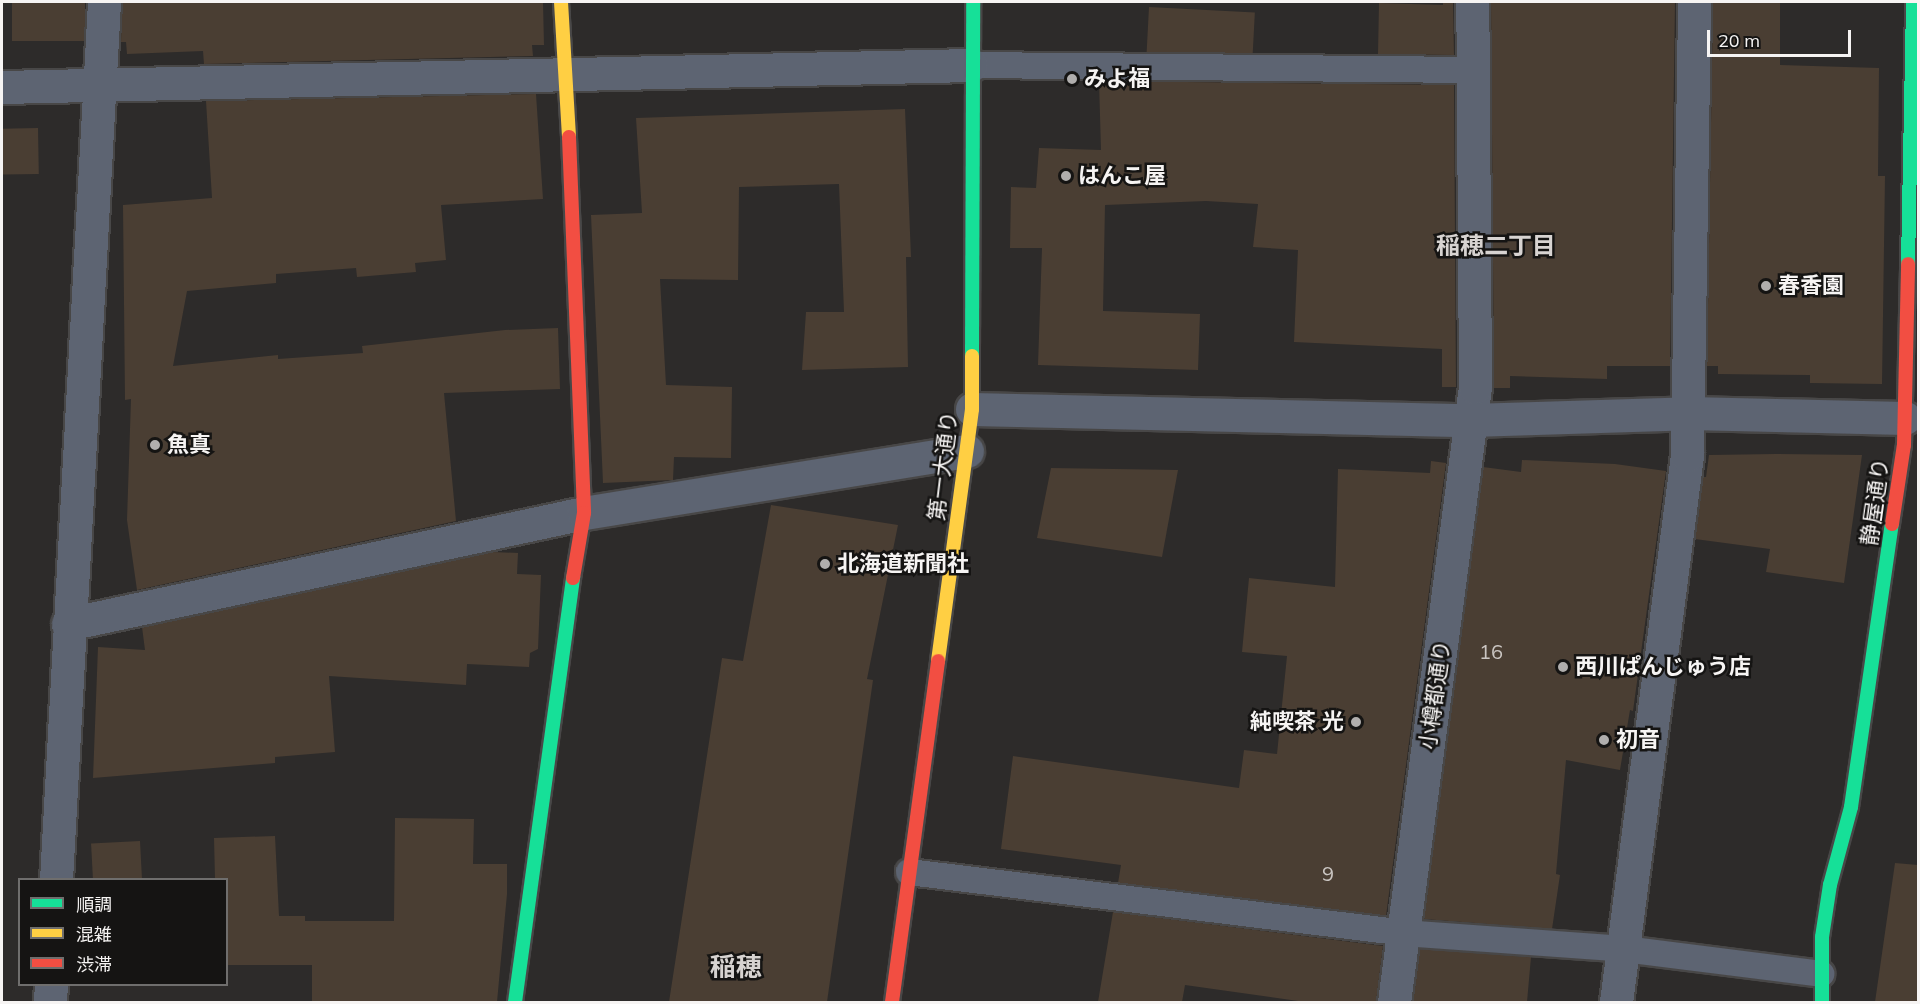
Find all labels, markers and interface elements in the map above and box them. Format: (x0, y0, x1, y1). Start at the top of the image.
scale bar (1710, 18, 1854, 56)
text: 20 m (1718, 29, 1760, 52)
place label: みよ福 (1084, 66, 1150, 92)
marker: みよ福 (1065, 72, 1079, 86)
place label: はんこ屋 (1078, 163, 1166, 189)
marker: はんこ屋 (1059, 169, 1073, 183)
district label: 稲穂二丁目 (1436, 232, 1556, 260)
place label: 春香園 (1778, 273, 1844, 299)
marker: 春香園 (1759, 279, 1773, 293)
street label: 第一大通り (923, 410, 963, 522)
place label: 魚真 (167, 432, 211, 458)
marker: 魚真 (148, 438, 162, 452)
street label: 静屋通り (1856, 457, 1894, 547)
place label: 北海道新聞社 (837, 551, 969, 577)
marker: 北海道新聞社 (818, 557, 832, 571)
street label: 小樽都通り (1414, 639, 1456, 751)
house number: 16 (1479, 639, 1503, 663)
place label: 西川ぱんじゅう店 (1575, 654, 1751, 680)
marker: 西川ぱんじゅう店 (1556, 660, 1570, 674)
place label: 純喫茶 光 (1250, 709, 1344, 735)
marker: 純喫茶 光 (1349, 715, 1363, 729)
place label: 初音 (1616, 727, 1660, 753)
marker: 初音 (1597, 733, 1611, 747)
house number: 9 (1322, 861, 1334, 885)
legend (18, 878, 228, 986)
text: 順調 (76, 893, 112, 916)
text: 混雑 (76, 923, 112, 946)
district label: 稲穂 (710, 951, 762, 983)
text: 渋滞 (76, 953, 112, 976)

